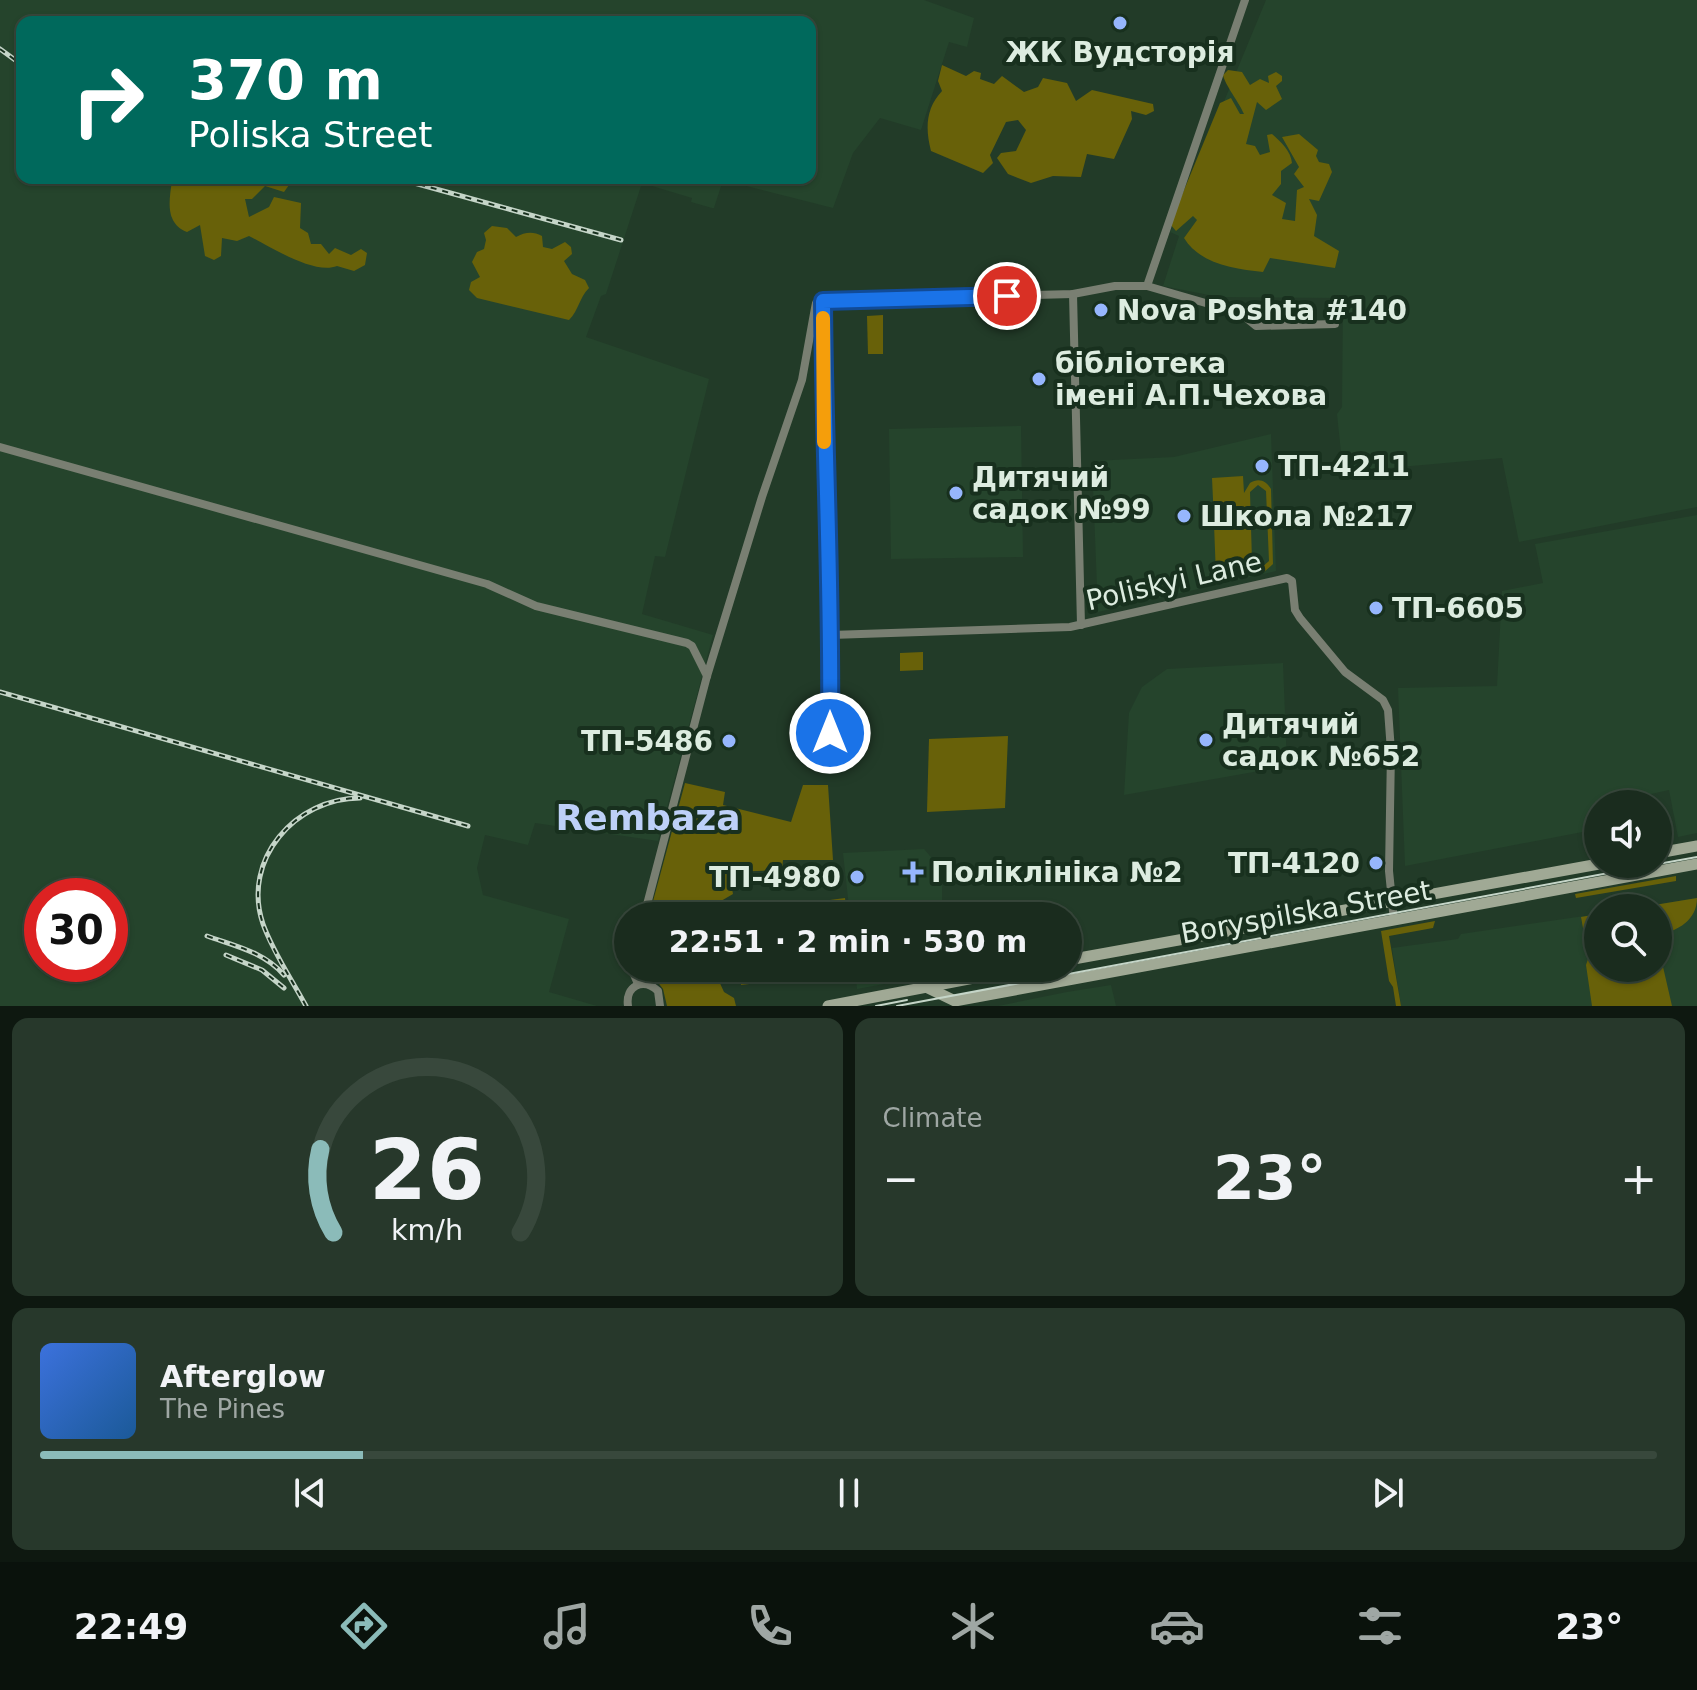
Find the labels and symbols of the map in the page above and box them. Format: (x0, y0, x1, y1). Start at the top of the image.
marker: ЖК Вудсторія (1111, 14, 1129, 32)
place label: ЖК Вудсторія (1006, 36, 1234, 69)
pin (973, 262, 1041, 330)
place label: Nova Poshta #140 (1117, 294, 1407, 327)
marker: Nova Poshta #140 (1092, 301, 1110, 319)
place label: бібліотека імені А.П.Чехова (1055, 347, 1327, 412)
marker: бібліотека імені А.П.Чехова (1030, 370, 1048, 388)
place label: ТП-4211 (1278, 450, 1410, 483)
marker: ТП-4211 (1253, 457, 1271, 475)
place label: Дитячий садок №99 (972, 461, 1151, 526)
marker: Дитячий садок №99 (947, 484, 965, 502)
place label: Школа №217 (1200, 500, 1414, 533)
marker: Школа №217 (1175, 507, 1193, 525)
street label: Poliskyi Lane (1083, 545, 1265, 617)
place label: ТП-6605 (1392, 592, 1524, 625)
marker: ТП-6605 (1367, 599, 1385, 617)
position arrow (788, 691, 872, 775)
place label: Дитячий садок №652 (1222, 708, 1420, 773)
place label: ТП-5486 (581, 725, 713, 758)
marker: Дитячий садок №652 (1197, 731, 1215, 749)
marker: ТП-5486 (720, 732, 738, 750)
district label: Rembaza (556, 797, 740, 838)
place label: ТП-4120 (1228, 847, 1360, 880)
marker: ТП-4120 (1367, 854, 1385, 872)
place label: Поліклініка №2 (931, 856, 1183, 889)
place label: ТП-4980 (709, 861, 841, 894)
marker: Поліклініка №2 (902, 861, 924, 883)
marker: ТП-4980 (848, 868, 866, 886)
street label: Boryspilska Street (1178, 874, 1434, 950)
speed limit sign: 30 (24, 878, 128, 982)

